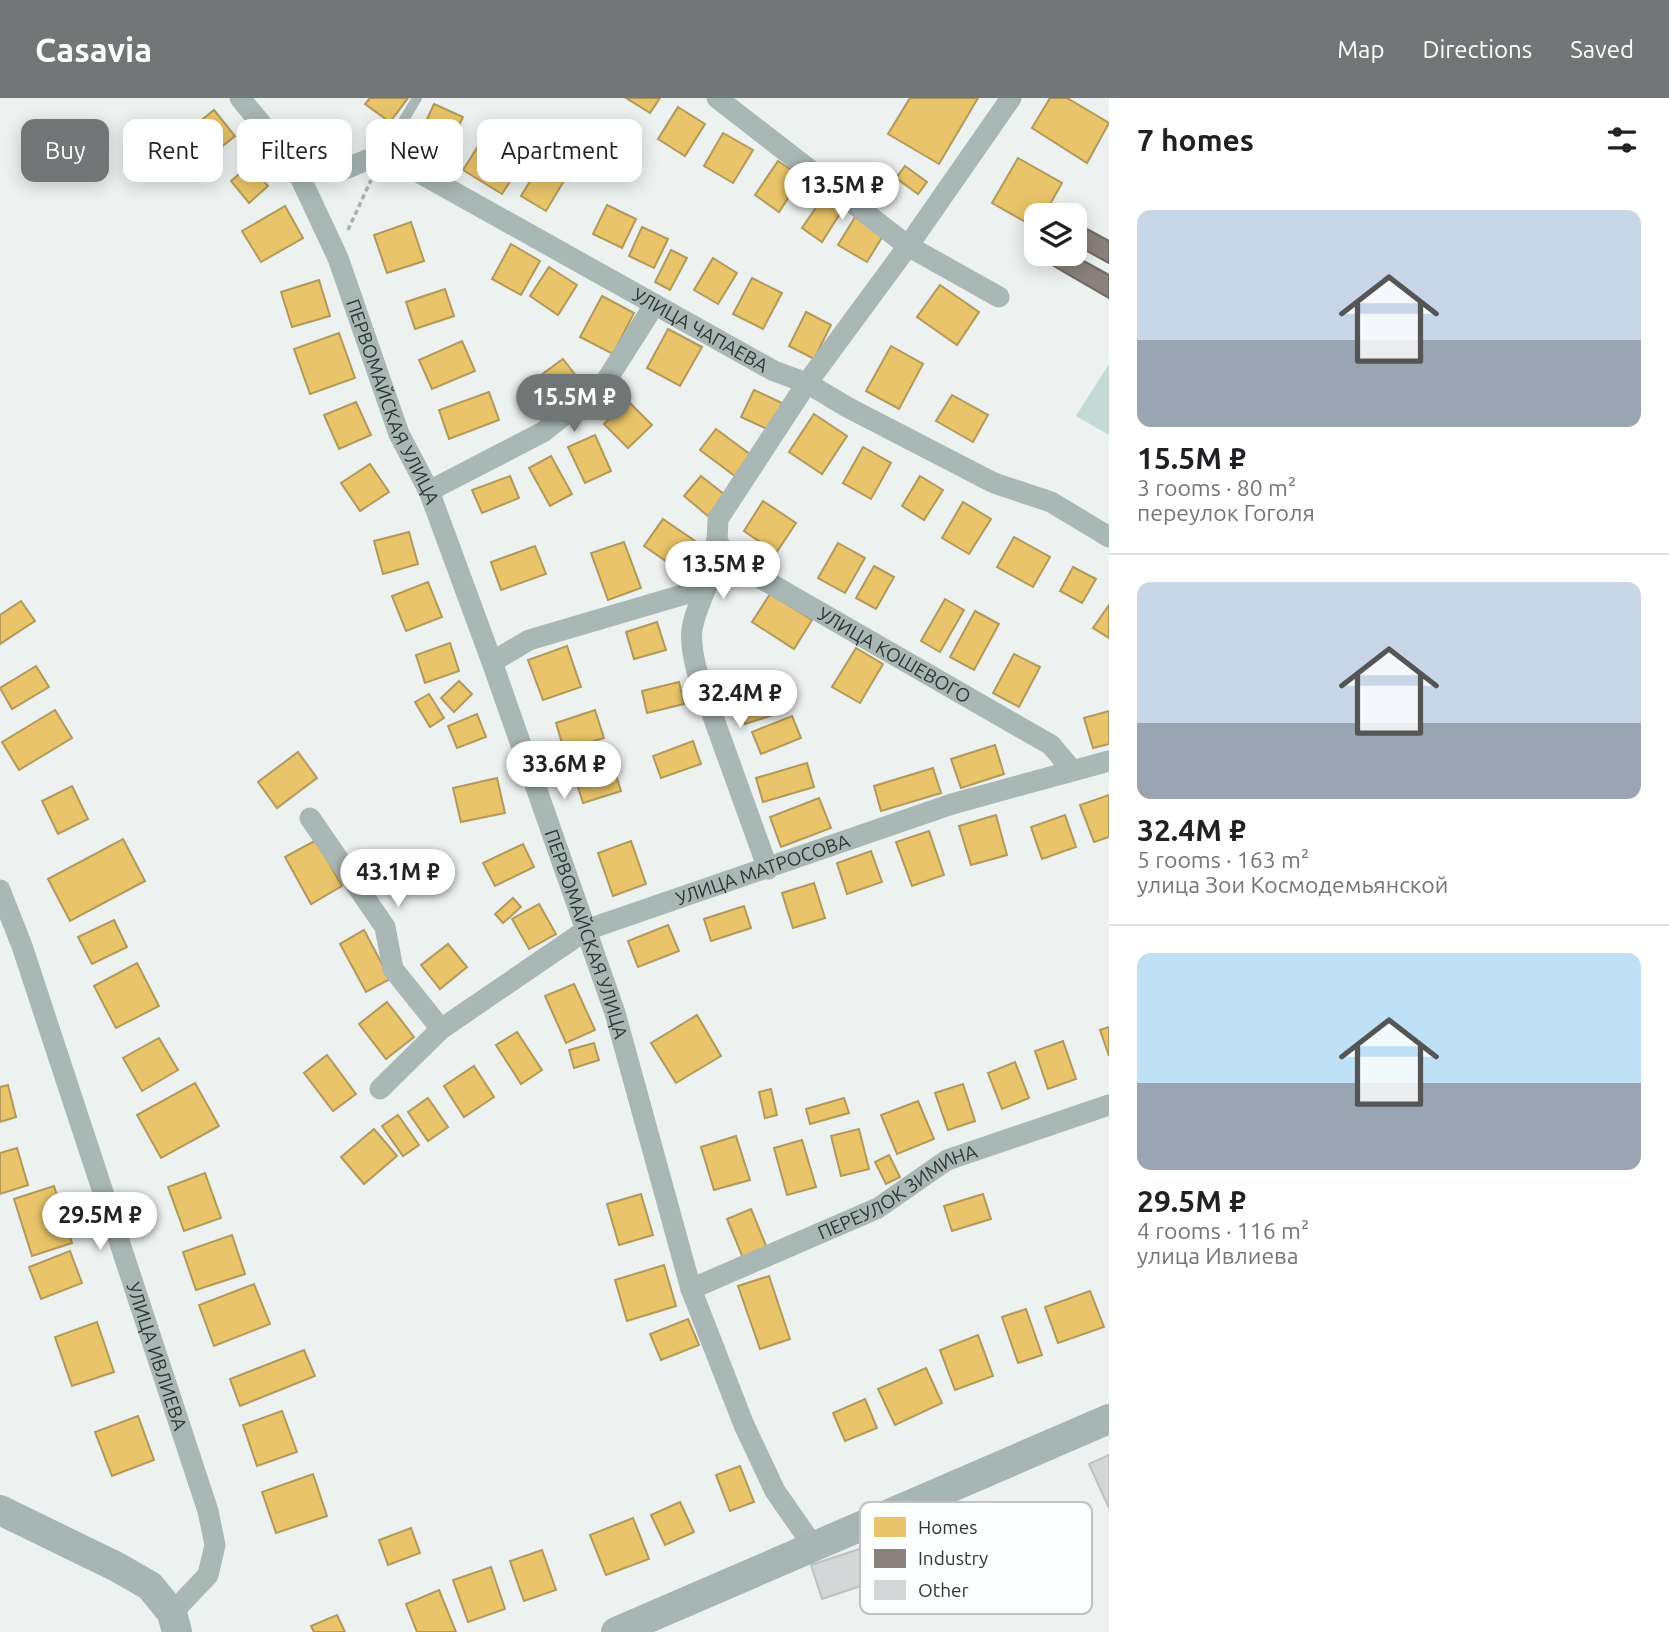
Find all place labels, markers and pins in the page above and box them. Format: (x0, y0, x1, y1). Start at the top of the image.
pin: 13.5M ₽ (777, 162, 907, 222)
pin: 15.5M ₽ (509, 374, 639, 434)
pin: 13.5M ₽ (658, 542, 788, 601)
pin: 32.4M ₽ (675, 670, 805, 730)
pin: 33.6M ₽ (499, 742, 629, 801)
pin: 43.1M ₽ (333, 850, 463, 909)
pin: 29.5M ₽ (35, 1192, 165, 1252)

